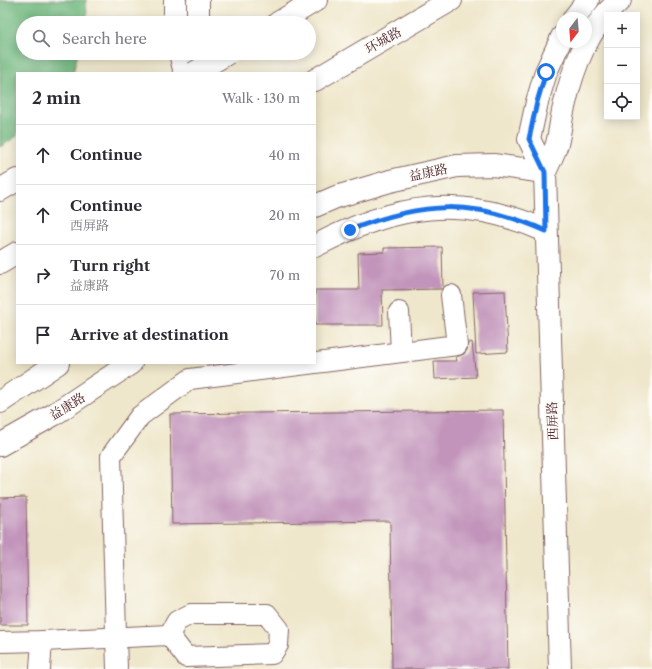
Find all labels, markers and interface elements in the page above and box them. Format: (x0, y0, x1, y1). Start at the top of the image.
north arrow (556, 12, 592, 48)
map controls (604, 12, 640, 120)
button: + (604, 12, 640, 48)
search box (16, 16, 316, 60)
street label: 环城路 (362, 23, 404, 57)
icon: search (30, 27, 52, 49)
text: Search here (62, 29, 147, 48)
button: − (604, 48, 640, 84)
route start (537, 63, 555, 81)
button: locate (604, 84, 640, 120)
text: 2 min (32, 88, 81, 108)
text: Walk · 130 m (222, 90, 300, 106)
icon: ahead (32, 144, 54, 166)
text: Continue (70, 145, 142, 164)
text: 40 m (269, 147, 300, 163)
street label: 益康路 (407, 160, 449, 184)
text: Continue (70, 196, 142, 215)
icon: ahead (32, 204, 54, 226)
text: 20 m (269, 207, 300, 223)
text: 西屏路 (70, 217, 109, 233)
route end (341, 221, 359, 239)
text: Turn right (70, 256, 150, 275)
icon: right (32, 264, 54, 286)
text: 70 m (270, 267, 300, 283)
text: 益康路 (70, 277, 109, 293)
icon: arrive (32, 324, 54, 346)
text: Arrive at destination (70, 325, 229, 344)
street label: 益康路 (46, 389, 88, 423)
street label: 西屏路 (543, 401, 561, 441)

